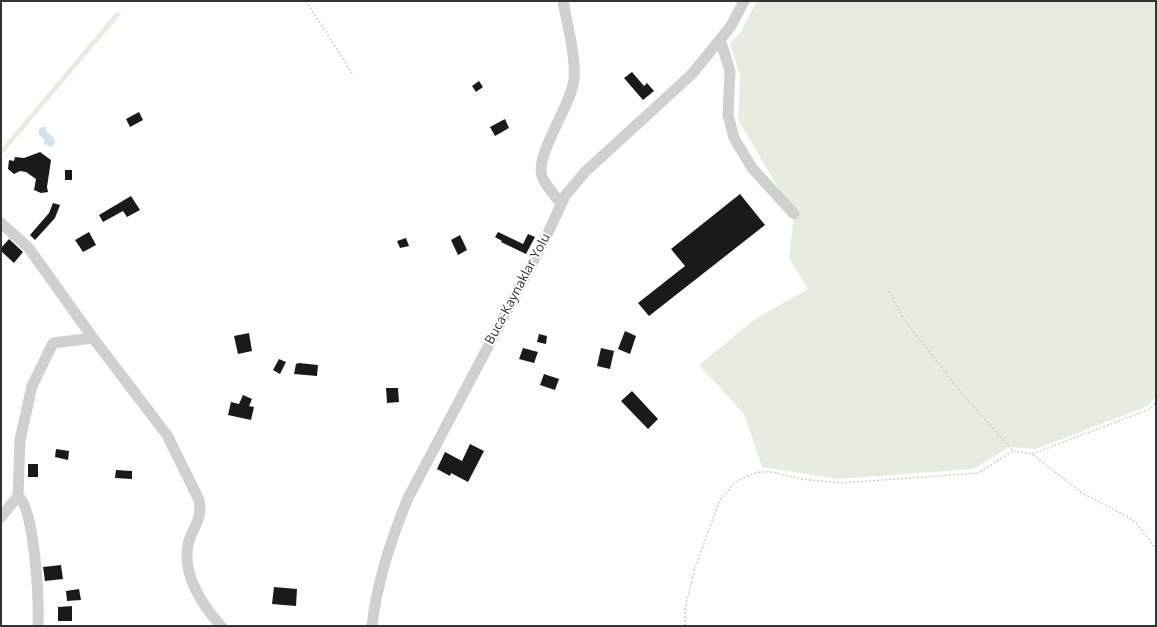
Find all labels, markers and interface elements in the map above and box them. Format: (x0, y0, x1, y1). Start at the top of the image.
street label: Buca-Kaynaklar Yolu (482, 231, 554, 347)

